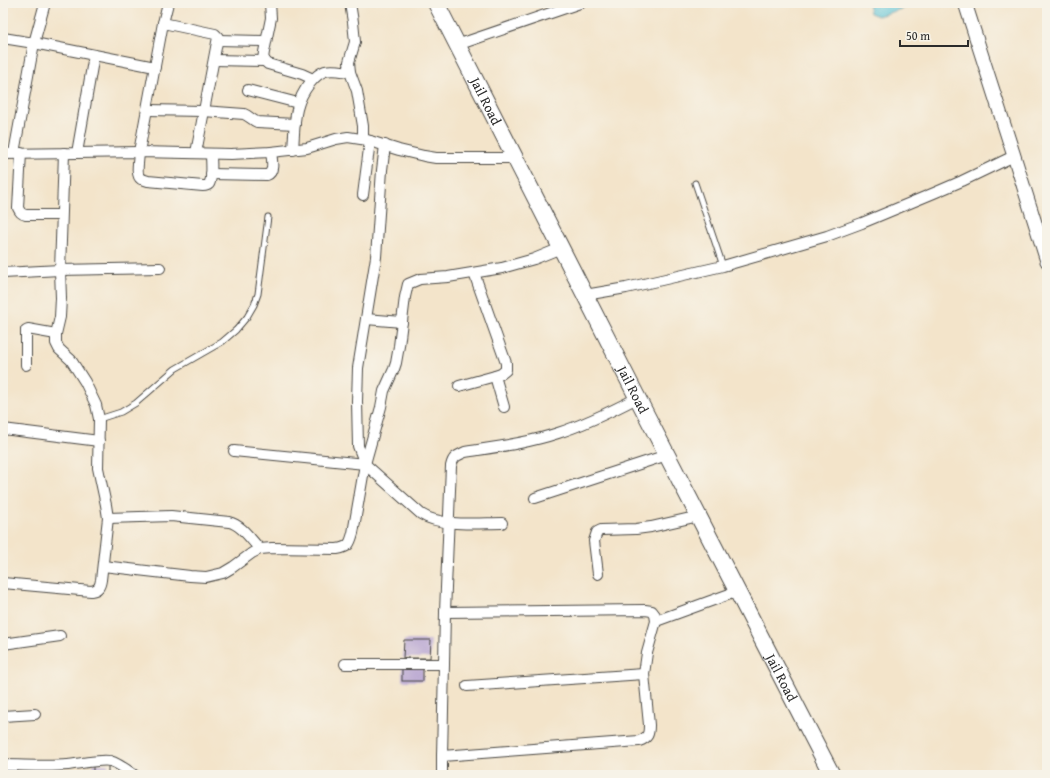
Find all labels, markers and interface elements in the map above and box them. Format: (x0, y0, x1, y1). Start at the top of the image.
scale bar (900, 22, 968, 48)
text: 50 m (906, 27, 930, 44)
street label: Jail Road (465, 72, 507, 129)
street label: Jail Road (612, 360, 654, 417)
street label: Jail Road (760, 648, 803, 705)

